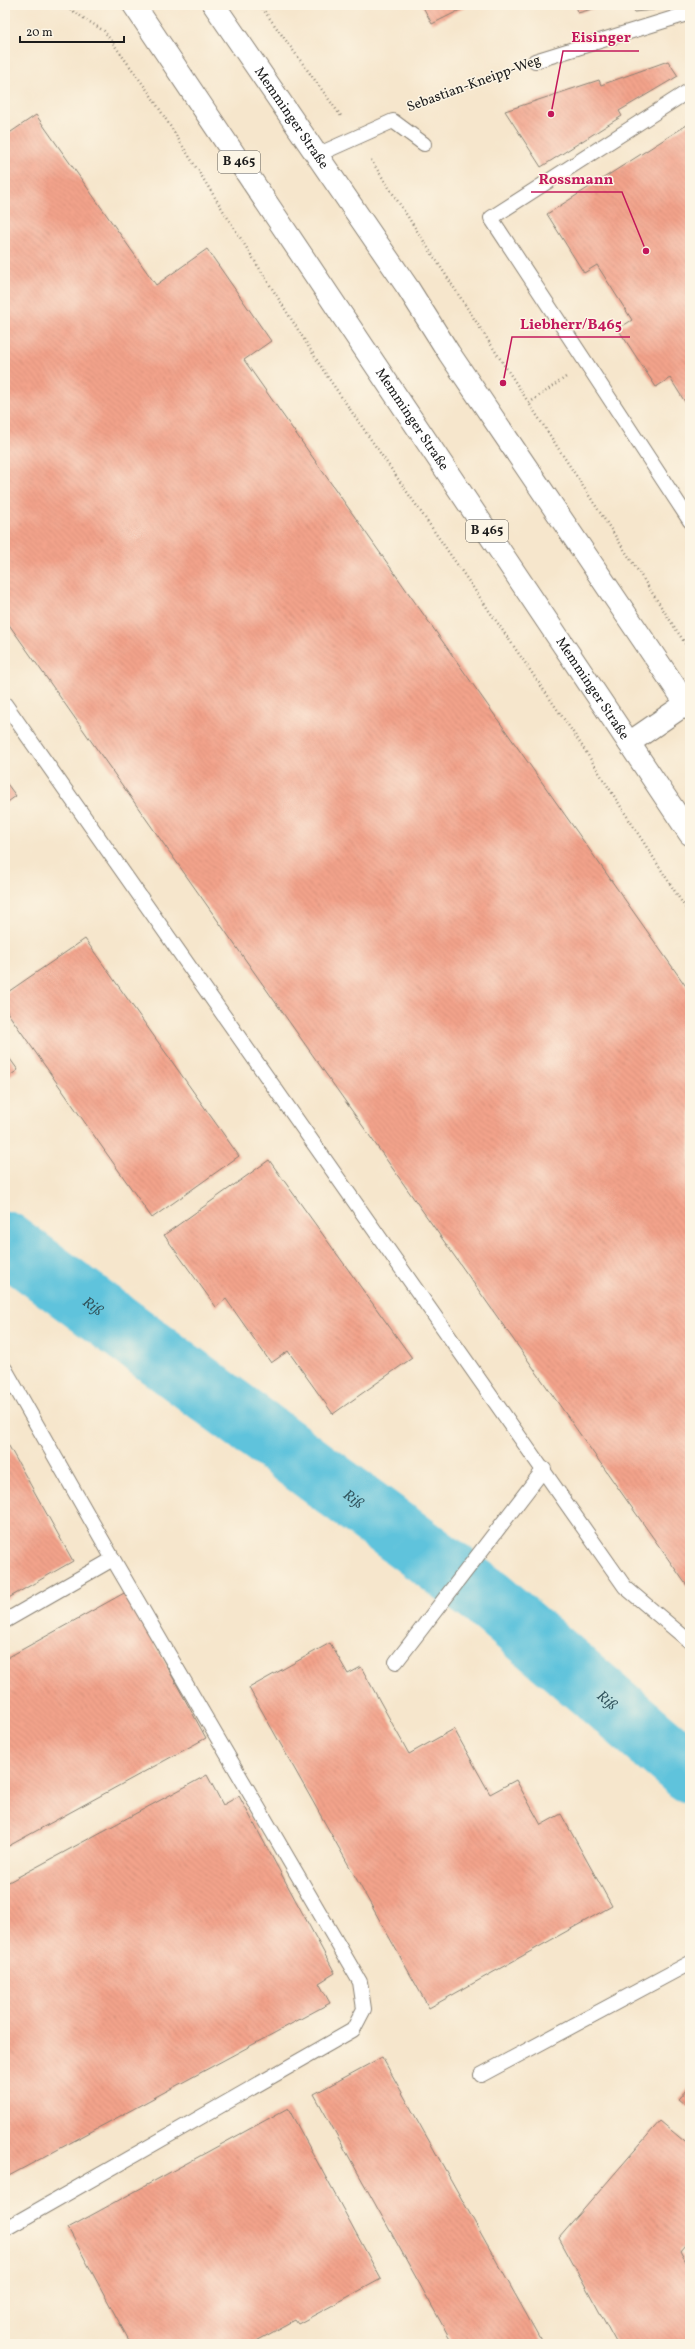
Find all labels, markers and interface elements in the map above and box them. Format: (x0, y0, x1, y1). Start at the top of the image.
scale bar (20, 18, 124, 44)
callout: Eisinger (563, 24, 639, 51)
text: 20 m (26, 25, 53, 41)
text: Eisinger (571, 28, 631, 49)
street label: Sebastian-Kneipp-Weg (404, 51, 544, 117)
street label: Memminger Straße (250, 63, 333, 173)
road number: B 465 (218, 151, 260, 173)
callout: Rossmann (531, 165, 622, 192)
text: Rossmann (539, 170, 614, 191)
callout: Liebherr/B465 (512, 310, 630, 337)
text: Liebherr/B465 (520, 315, 622, 336)
street label: Memminger Straße (371, 364, 453, 475)
road number: B 465 (466, 520, 508, 542)
street label: Memminger Straße (551, 633, 634, 744)
water label: Riß (78, 1292, 107, 1322)
water label: Riß (338, 1485, 368, 1514)
water label: Riß (592, 1686, 622, 1716)

